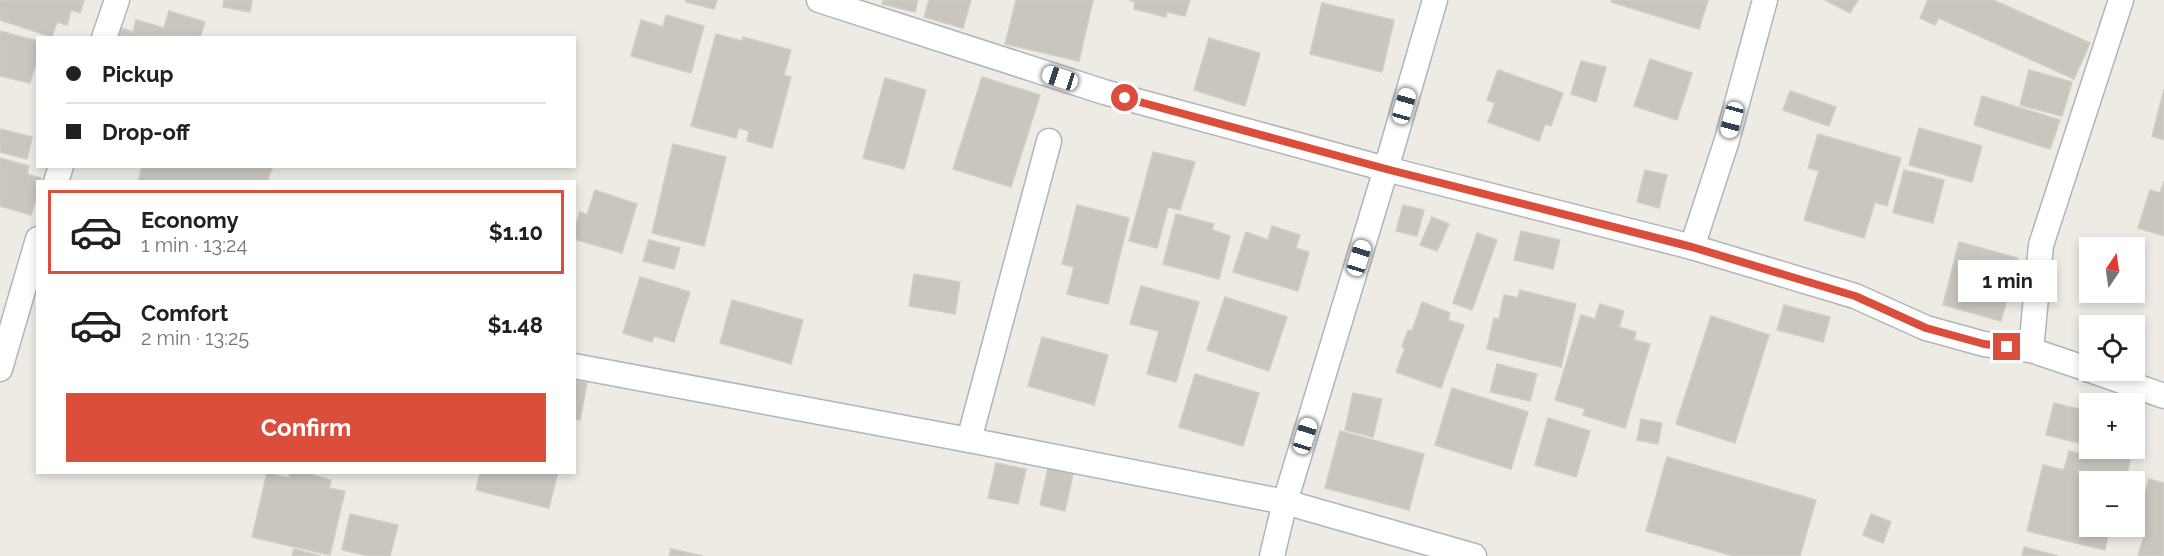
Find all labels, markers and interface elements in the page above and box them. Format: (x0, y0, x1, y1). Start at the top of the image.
text: Pickup (102, 61, 174, 87)
car (1040, 64, 1080, 92)
route start (1111, 84, 1138, 111)
car (1390, 86, 1418, 126)
car (1719, 100, 1745, 140)
text: Drop-off (102, 119, 190, 145)
icon: car (69, 205, 123, 259)
text: Economy (141, 207, 239, 233)
text: $1.10 (489, 219, 543, 245)
text: 1 min · 13:24 (141, 233, 247, 257)
north arrow (2079, 237, 2145, 303)
map controls (2079, 237, 2145, 537)
car (1345, 238, 1373, 278)
callout: 1 min (1958, 260, 2056, 302)
text: 1 min (1982, 269, 2033, 293)
icon: car (69, 298, 123, 352)
text: Comfort (141, 300, 228, 326)
text: $1.48 (487, 312, 543, 338)
button: locate (2079, 315, 2145, 381)
text: 2 min · 13:25 (141, 326, 249, 350)
route end (1993, 333, 2020, 360)
button: Confirm (66, 393, 546, 462)
button: + (2079, 393, 2145, 459)
car (1291, 416, 1319, 456)
button: − (2079, 471, 2145, 537)

